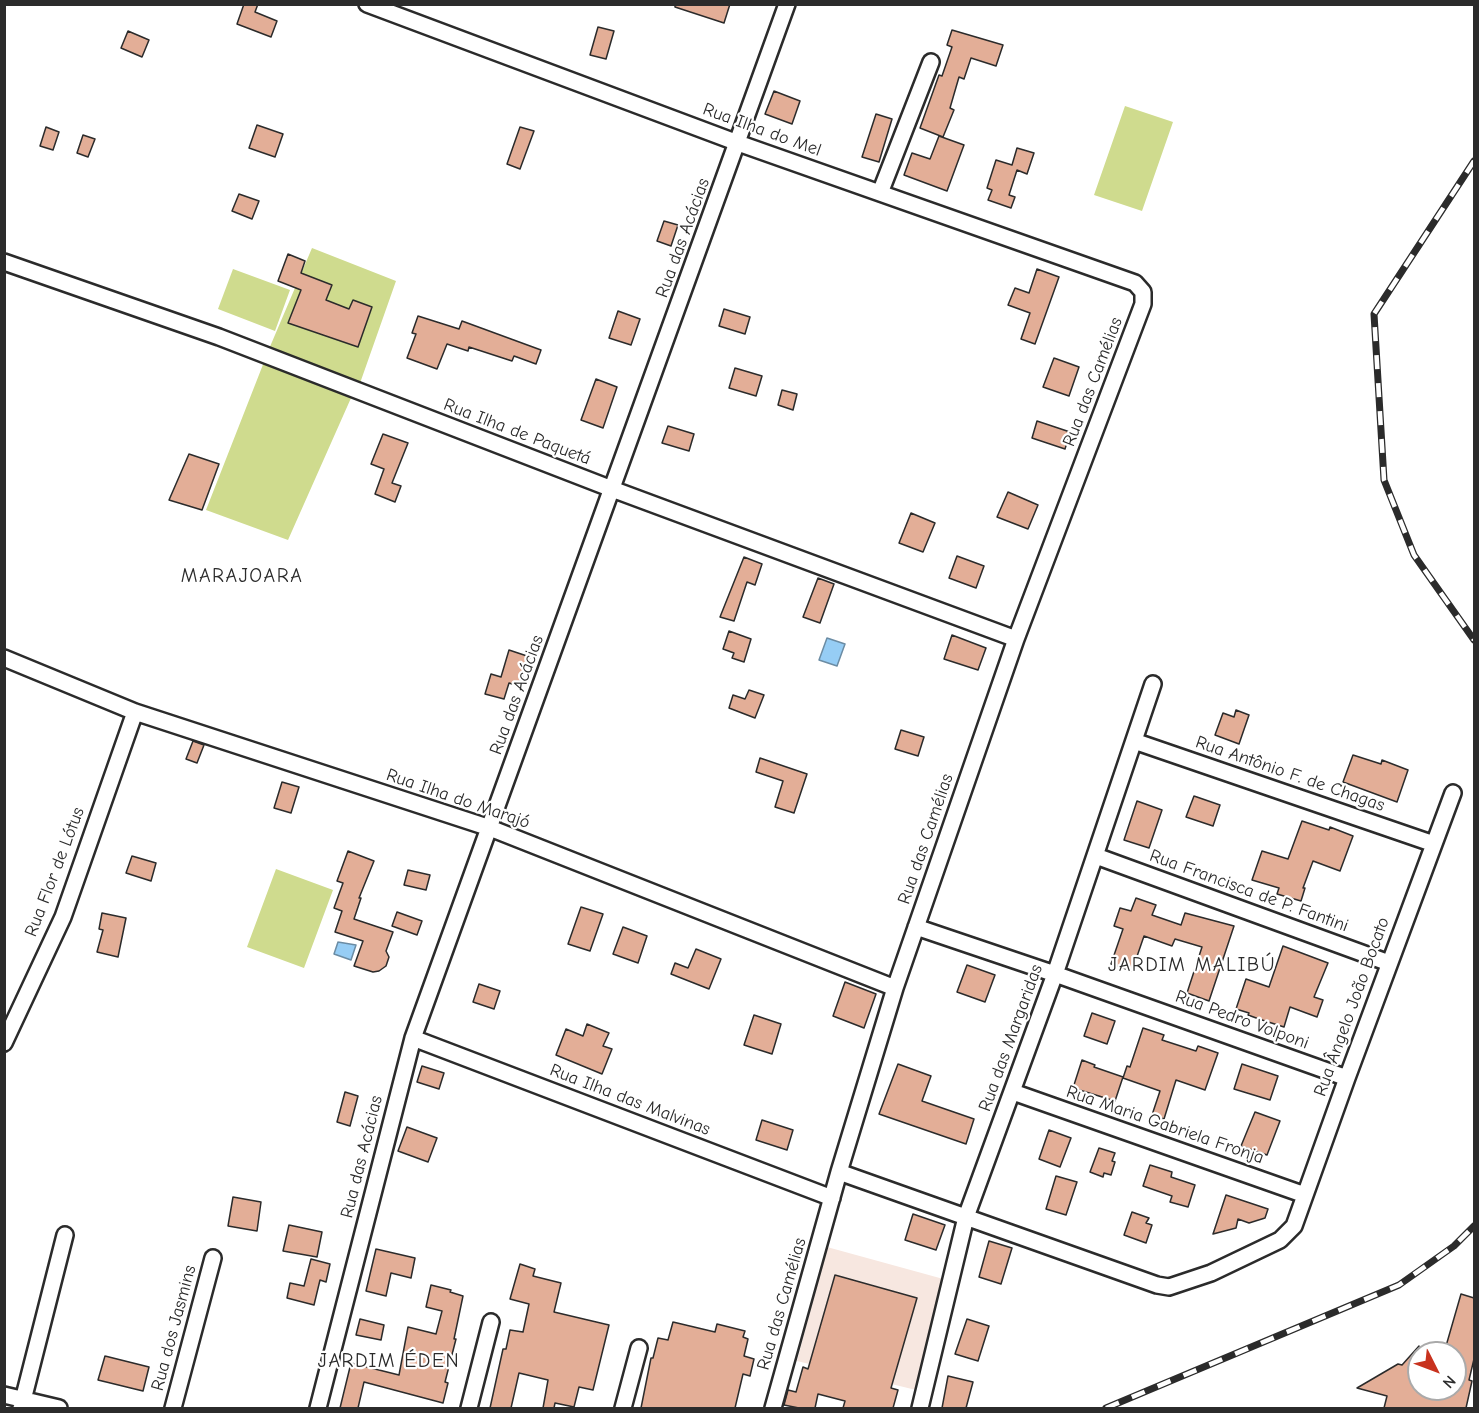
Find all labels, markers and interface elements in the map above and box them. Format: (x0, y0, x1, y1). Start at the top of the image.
street label: Rua Ilha do Mel (700, 99, 824, 161)
street label: Rua das Acácias (651, 175, 715, 301)
street label: Rua das Camélias (1058, 314, 1128, 450)
street label: Rua Ilha de Paquetá (440, 394, 594, 470)
district label: MARAJOARA (181, 564, 303, 588)
street label: Rua das Acácias (485, 632, 549, 758)
street label: Rua Antônio F. de Chagas (1193, 731, 1387, 817)
street label: Rua Ilha do Marajó (383, 764, 533, 834)
street label: Rua das Camélias (894, 771, 958, 907)
street label: Rua Flor de Lótus (20, 804, 90, 940)
street label: Rua Francisca de P. Fantini (1147, 845, 1351, 937)
street label: Rua Ângelo João Bocato (1310, 914, 1394, 1100)
district label: JARDIM MALIBÚ (1108, 953, 1276, 977)
street label: Rua das Margaridas (974, 962, 1048, 1114)
street label: Rua Pedro Volponi (1172, 986, 1312, 1054)
street label: Rua Ilha das Malvinas (547, 1059, 713, 1141)
street label: Rua Maria Gabriela Fronja (1063, 1081, 1267, 1169)
street label: Rua das Acácias (336, 1093, 388, 1221)
street label: Rua das Camélias (753, 1235, 811, 1373)
street label: Rua dos Jasmins (147, 1263, 201, 1393)
north arrow (1407, 1341, 1467, 1401)
district label: JARDIM ÉDEN (318, 1349, 460, 1373)
text: N (1439, 1372, 1459, 1392)

